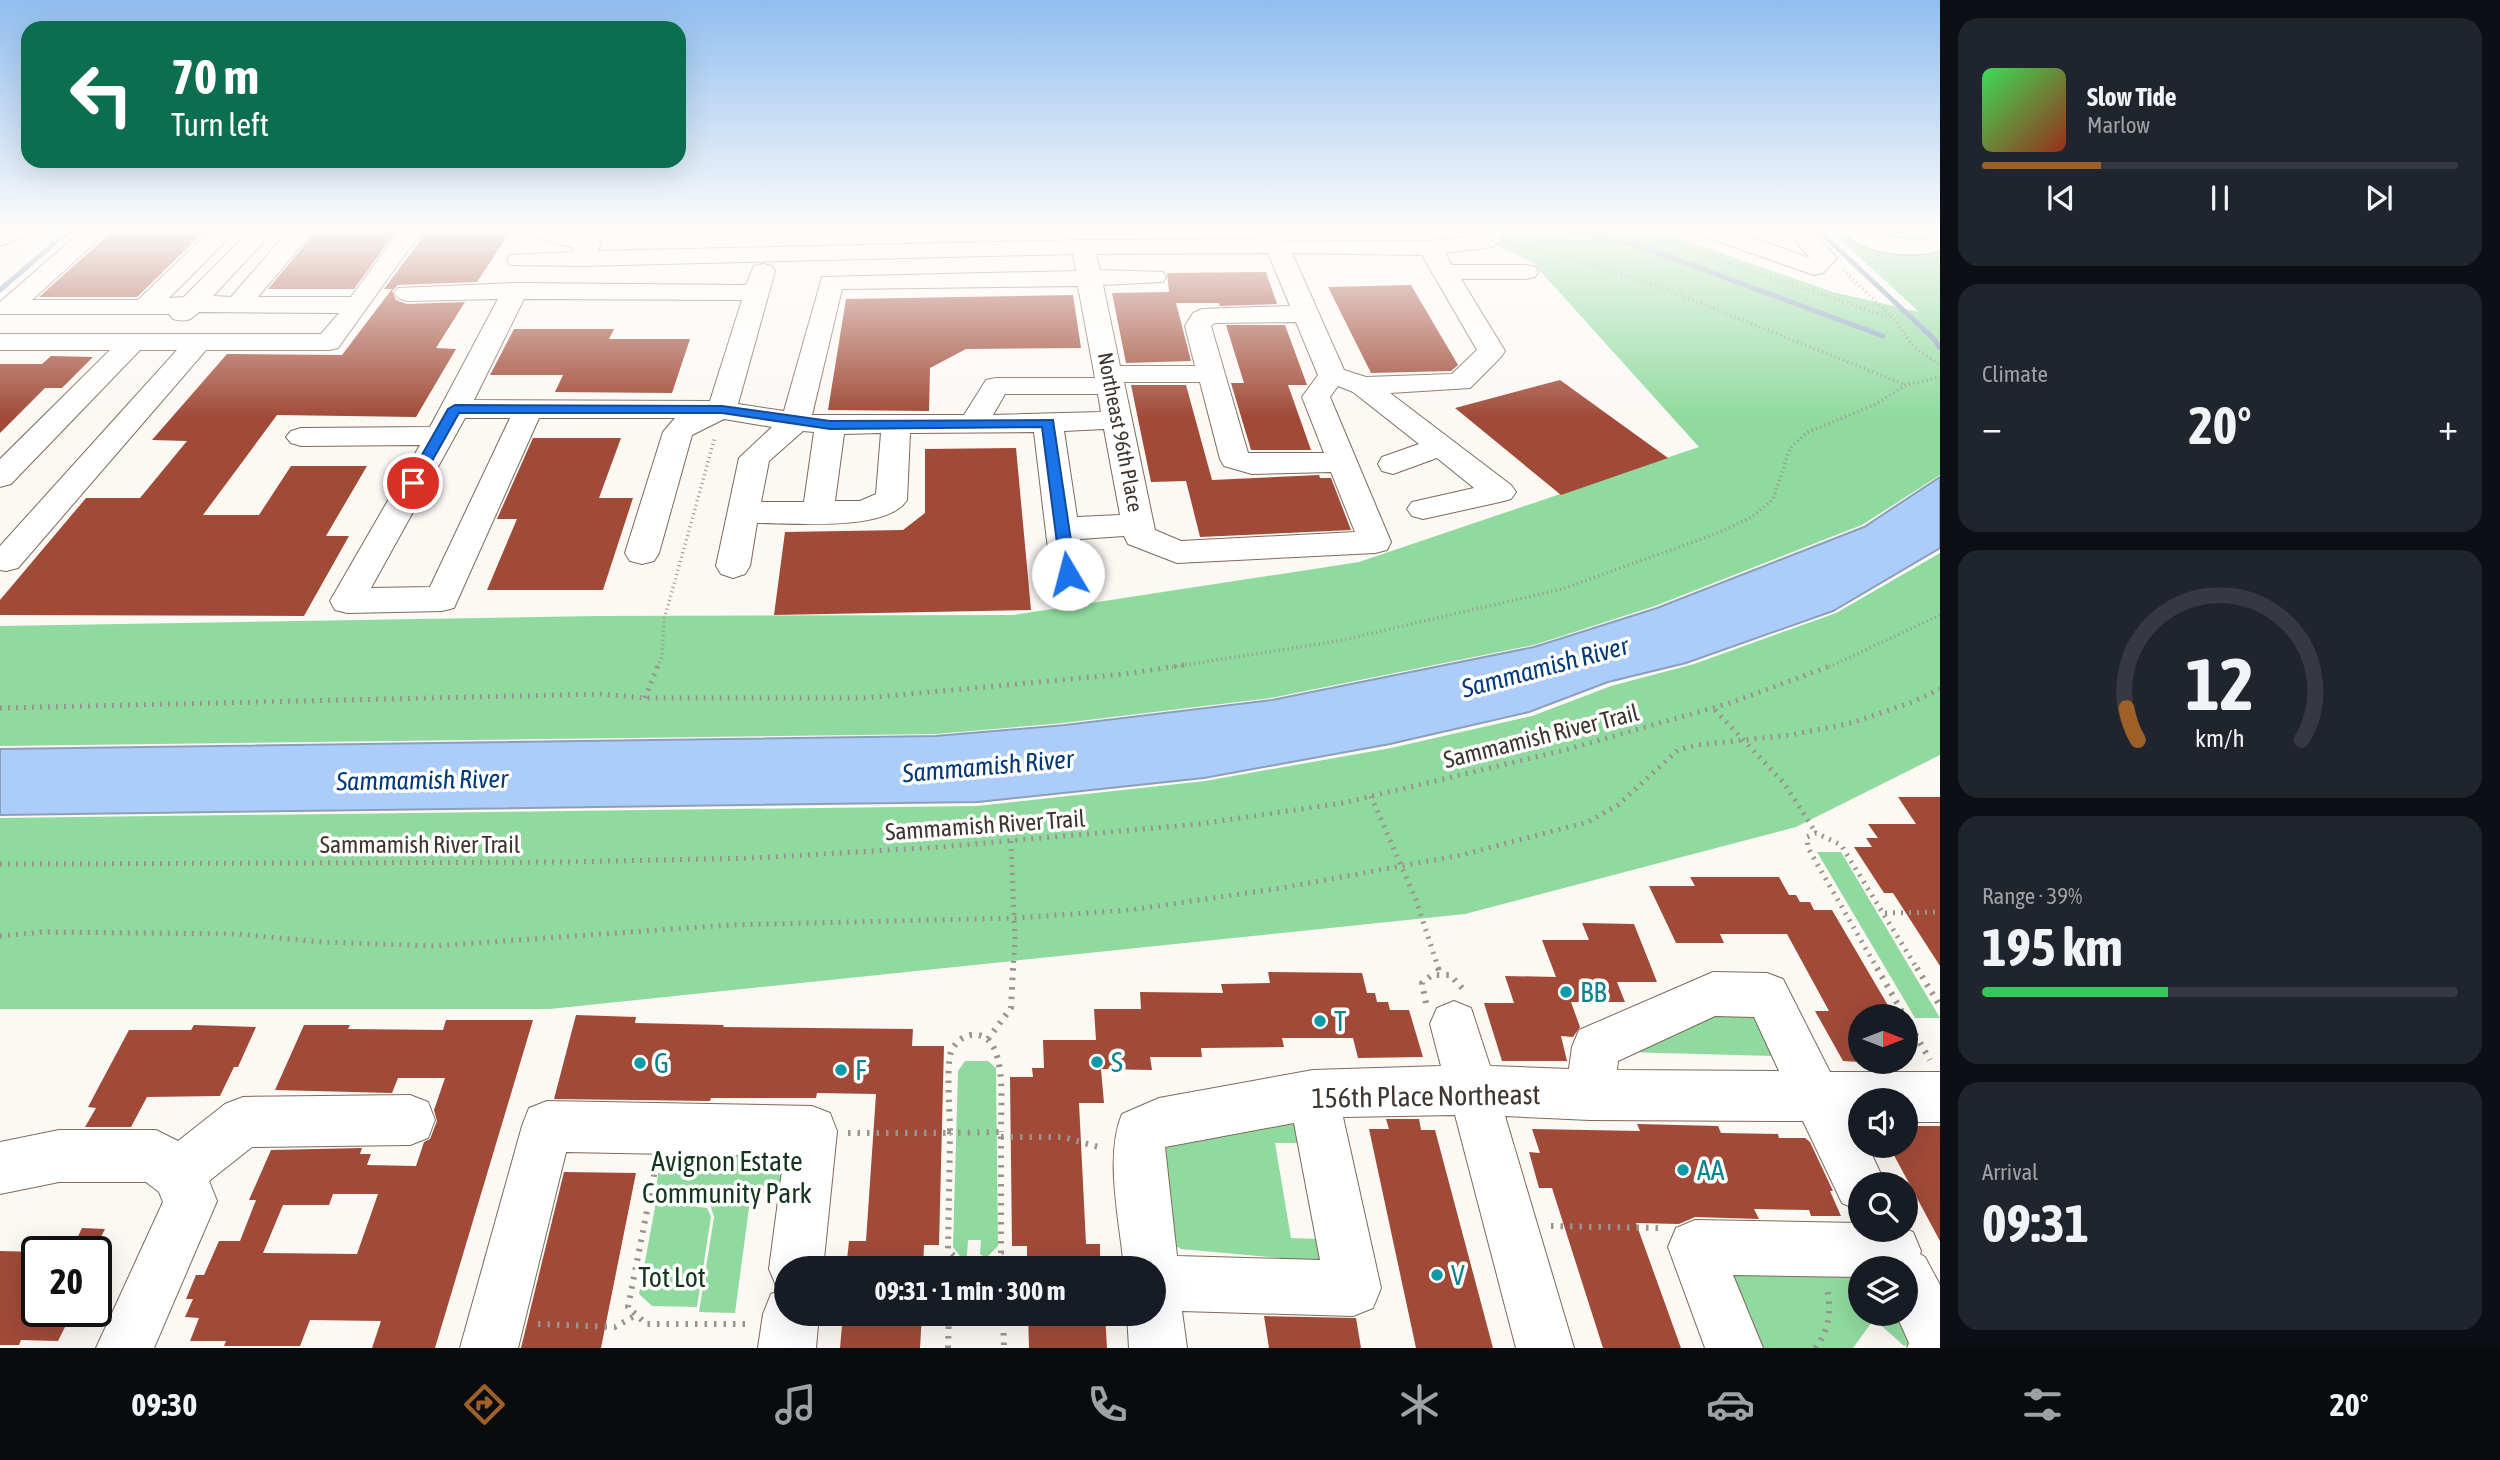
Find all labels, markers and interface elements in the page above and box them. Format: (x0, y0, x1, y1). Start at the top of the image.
text: 70 m (171, 48, 259, 104)
icon: left (56, 49, 147, 140)
text: Slow Tide (2087, 82, 2177, 112)
text: Turn left (171, 106, 269, 143)
text: Marlow (2087, 112, 2150, 138)
icon: previous (2042, 179, 2080, 217)
icon: pause (2201, 179, 2239, 217)
icon: next (2360, 179, 2398, 217)
street label: Northeast 96th Place (1094, 350, 1148, 514)
text: Climate (1982, 361, 2048, 387)
text: 20° (2188, 395, 2252, 455)
text: − (1982, 405, 2002, 448)
text: + (2438, 405, 2458, 448)
pin (383, 453, 443, 513)
icon: arrive (394, 464, 432, 502)
position arrow (1031, 537, 1105, 611)
water label: Sammamish River (1457, 630, 1633, 704)
text: 12 (2186, 642, 2254, 725)
street label: Sammamish River Trail (1441, 699, 1642, 773)
text: km/h (2195, 724, 2245, 752)
water label: Sammamish River (900, 743, 1076, 789)
water label: Sammamish River (335, 763, 509, 797)
street label: Sammamish River Trail (884, 805, 1086, 845)
street label: Sammamish River Trail (320, 831, 521, 858)
text: Range · 39% (1982, 883, 2082, 909)
text: 195 km (1982, 917, 2123, 977)
place label: BB (1580, 976, 1607, 1008)
marker: BB (1558, 984, 1574, 1000)
north arrow (1848, 1004, 1918, 1074)
map controls (1848, 1004, 1918, 1326)
place label: T (1334, 1005, 1346, 1037)
marker: T (1312, 1013, 1328, 1029)
place label: S (1111, 1046, 1123, 1078)
place label: G (654, 1047, 669, 1079)
place label: F (855, 1054, 866, 1086)
marker: S (1089, 1054, 1105, 1070)
marker: G (632, 1055, 648, 1071)
marker: F (833, 1062, 849, 1078)
street label: 156th Place Northeast (1311, 1078, 1541, 1114)
button: sound (1848, 1088, 1918, 1158)
park label: Avignon Estate Community Park (642, 1145, 812, 1209)
place label: AA (1697, 1154, 1725, 1186)
text: Arrival (1982, 1159, 2038, 1185)
marker: AA (1675, 1162, 1691, 1178)
button: search (1848, 1172, 1918, 1242)
text: 09:31 (1982, 1193, 2089, 1253)
speed limit sign: 20 (21, 1236, 112, 1327)
button: layers (1848, 1256, 1918, 1326)
place label: V (1451, 1259, 1465, 1291)
park label: Tot Lot (638, 1261, 706, 1293)
marker: V (1429, 1267, 1445, 1283)
text: 09:31 · 1 min · 300 m (875, 1276, 1065, 1306)
icon: directions (460, 1380, 509, 1429)
icon: music (771, 1380, 820, 1429)
icon: phone (1083, 1380, 1132, 1429)
icon: climate (1395, 1380, 1444, 1429)
icon: car (1706, 1380, 1755, 1429)
icon: filters (2018, 1380, 2067, 1429)
text: 09:30 (131, 1386, 197, 1423)
text: 20° (2330, 1386, 2369, 1423)

